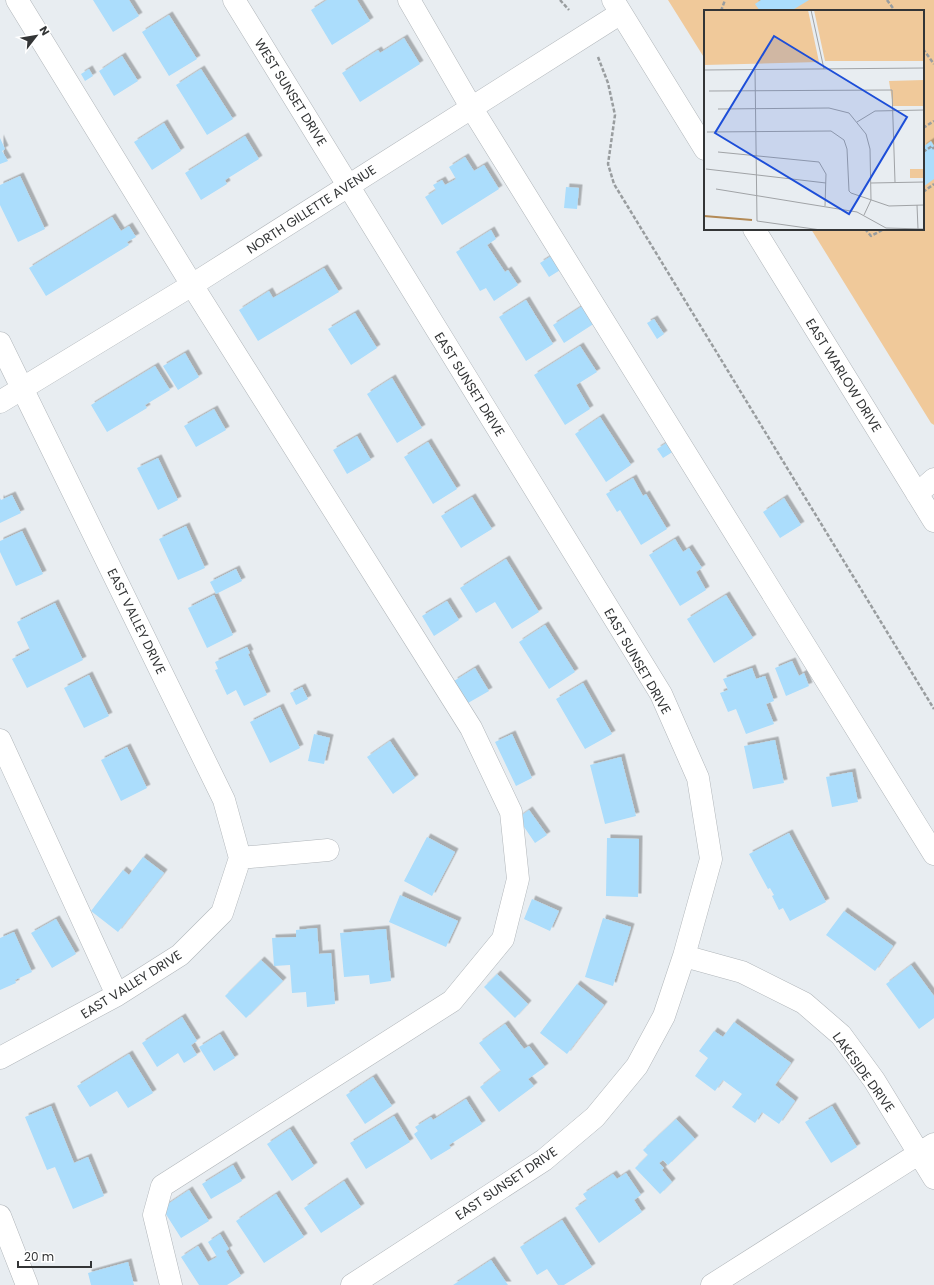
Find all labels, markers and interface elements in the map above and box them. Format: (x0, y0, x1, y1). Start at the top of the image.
inset map (704, 10, 924, 230)
north arrow (16, 16, 56, 56)
text: N (36, 23, 54, 39)
street label: WEST SUNSET DRIVE (250, 35, 331, 150)
street label: NORTH GILLETTE AVENUE (243, 160, 380, 259)
street label: EAST WARLOW DRIVE (801, 315, 886, 436)
street label: EAST SUNSET DRIVE (430, 328, 509, 440)
street label: EAST VALLEY DRIVE (103, 565, 170, 677)
street label: EAST SUNSET DRIVE (599, 605, 676, 718)
street label: EAST VALLEY DRIVE (77, 946, 185, 1023)
street label: LAKESIDE DRIVE (828, 1028, 899, 1116)
street label: EAST SUNSET DRIVE (451, 1142, 561, 1225)
scale bar (18, 1243, 91, 1269)
text: 20 m (24, 1248, 54, 1265)

